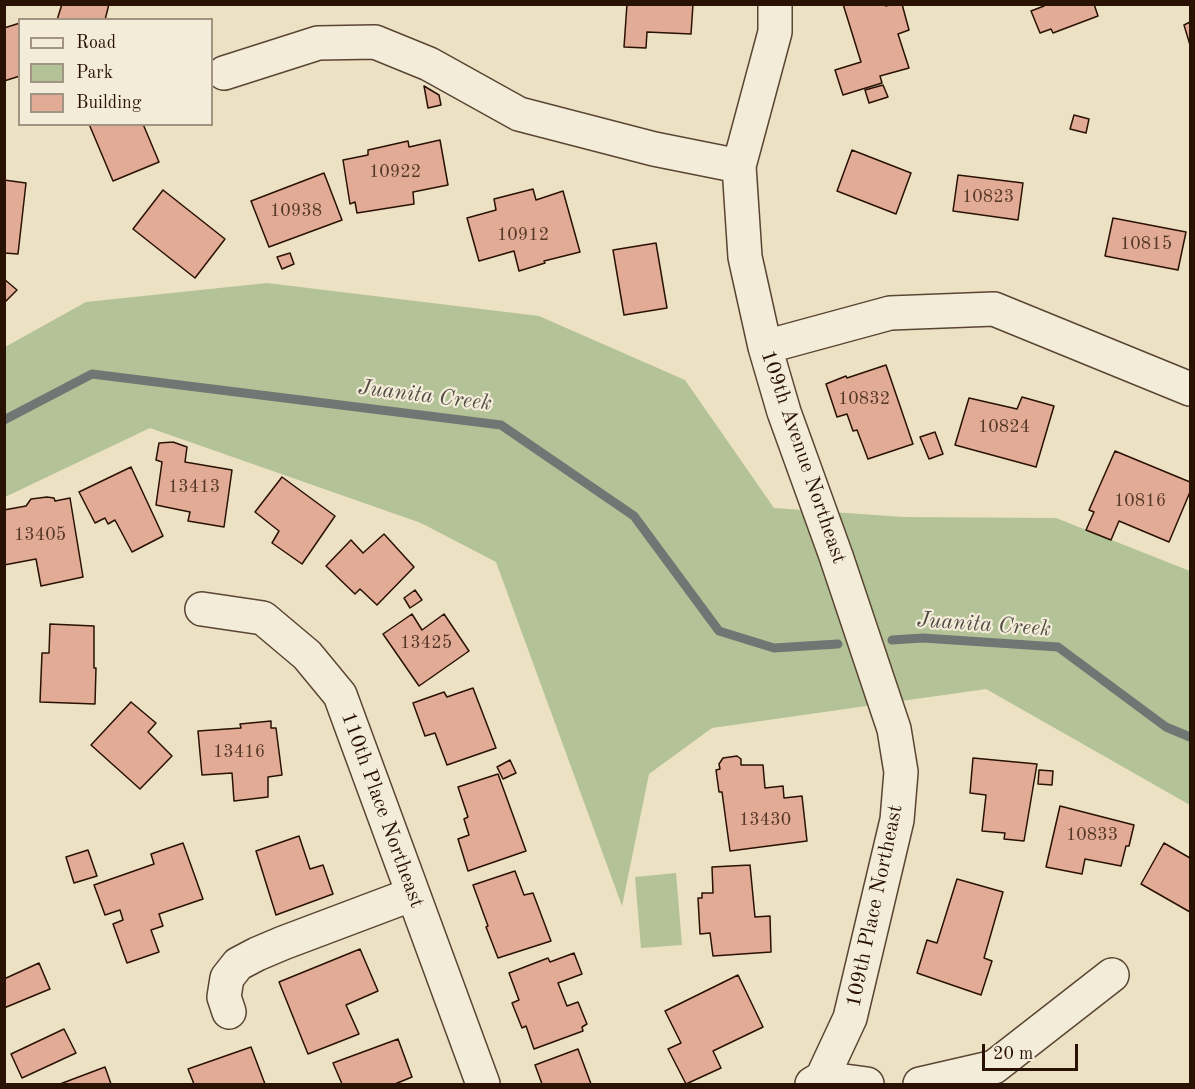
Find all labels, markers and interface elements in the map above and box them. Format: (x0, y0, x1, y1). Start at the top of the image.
legend (18, 18, 213, 126)
text: Road (76, 34, 116, 52)
text: Park (76, 64, 113, 82)
text: Building (76, 94, 141, 112)
house number: 10922 (369, 161, 421, 183)
house number: 10823 (962, 186, 1014, 208)
house number: 10938 (270, 200, 322, 222)
house number: 10912 (497, 224, 549, 246)
house number: 10815 (1120, 233, 1172, 255)
street label: 109th Avenue Northeast (755, 347, 851, 567)
water label: Juanita Creek (357, 375, 493, 417)
house number: 10832 (838, 388, 890, 410)
house number: 10824 (978, 416, 1030, 438)
house number: 13413 (168, 476, 220, 498)
house number: 10816 (1114, 490, 1166, 512)
house number: 13405 (14, 524, 66, 546)
water label: Juanita Creek (916, 607, 1052, 643)
house number: 13425 (400, 632, 452, 654)
street label: 110th Place Northeast (335, 709, 429, 911)
house number: 13416 (213, 741, 265, 763)
street label: 109th Place Northeast (841, 802, 909, 1010)
house number: 13430 (739, 809, 791, 831)
house number: 10833 (1066, 824, 1118, 846)
scale bar (985, 1032, 1081, 1070)
text: 20 m (993, 1045, 1033, 1063)

